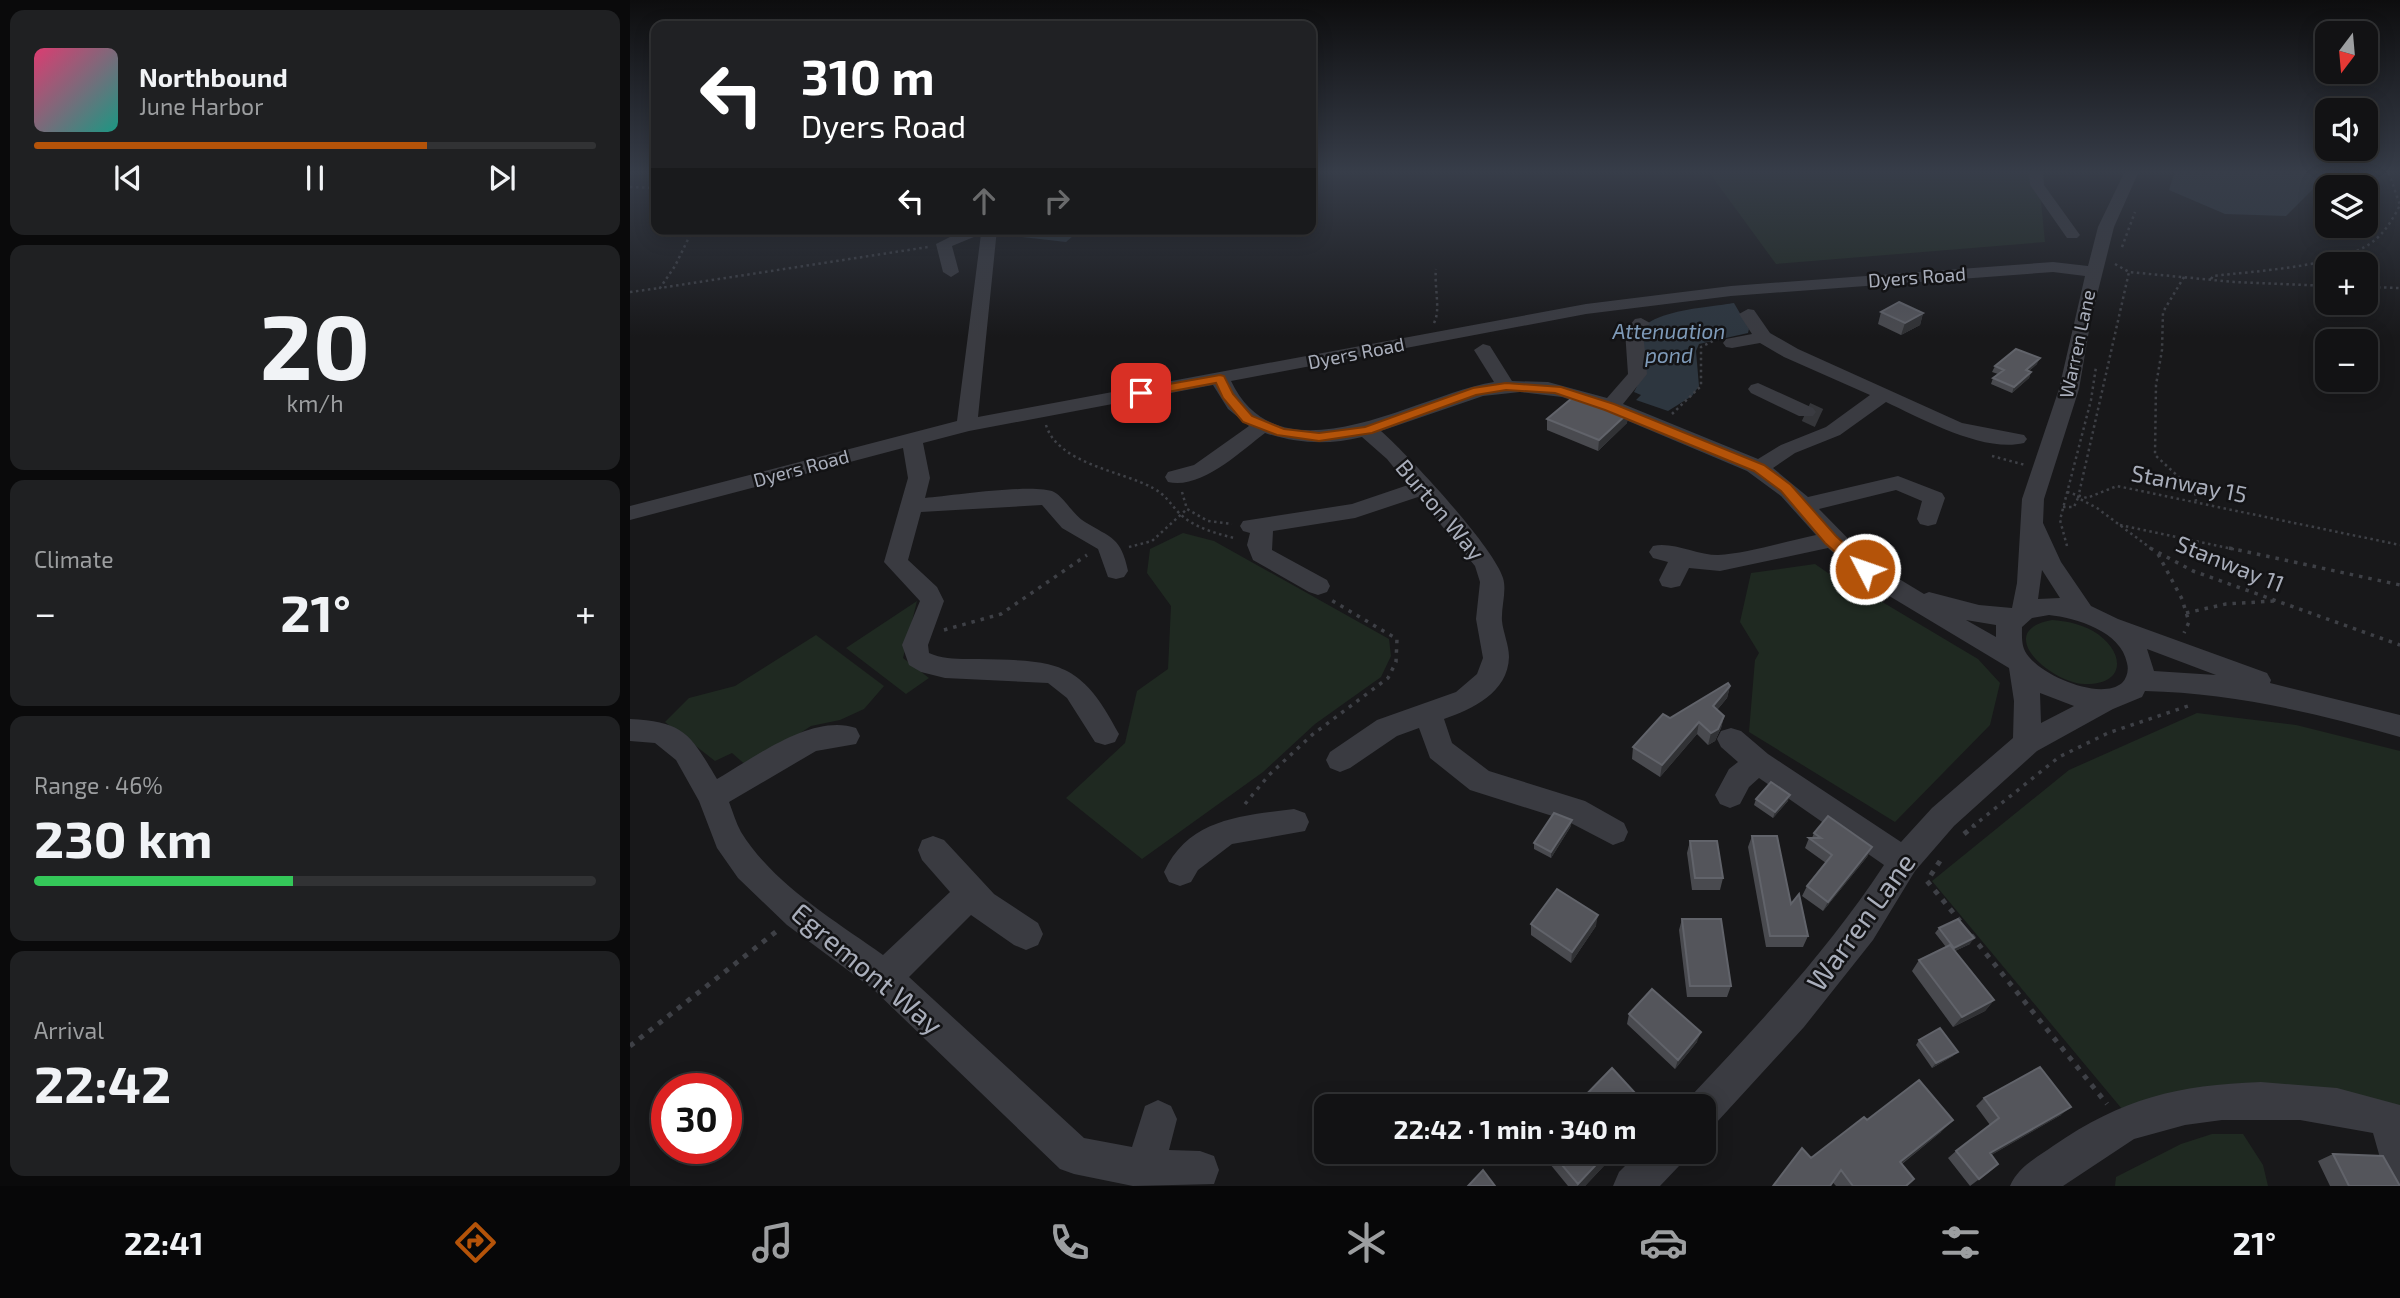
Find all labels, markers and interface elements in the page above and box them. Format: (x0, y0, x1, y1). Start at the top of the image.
north arrow (2315, 21, 2378, 84)
map controls (2315, 21, 2378, 392)
text: 310 m (801, 46, 935, 105)
icon: left (686, 49, 777, 140)
text: Northbound (139, 61, 288, 92)
text: June Harbor (139, 92, 263, 120)
button: sound (2315, 98, 2378, 161)
text: Dyers Road (801, 106, 966, 144)
icon: previous (109, 159, 147, 197)
icon: pause (296, 159, 334, 197)
icon: next (483, 159, 521, 197)
button: layers (2315, 175, 2378, 238)
icon: left (892, 182, 930, 220)
icon: ahead (965, 182, 1003, 220)
icon: right (1038, 182, 1076, 220)
button: + (2315, 252, 2378, 315)
street label: Dyers Road (1867, 262, 1967, 291)
street label: Warren Lane (2054, 288, 2099, 400)
text: 20 (260, 289, 370, 398)
water label: Attenuation pond (1612, 318, 1725, 367)
button: − (2315, 329, 2378, 392)
street label: Dyers Road (1306, 332, 1406, 373)
pin (1111, 363, 1171, 423)
icon: arrive (1122, 374, 1160, 412)
text: km/h (286, 389, 344, 417)
street label: Dyers Road (751, 444, 851, 491)
street label: Burton Way (1391, 453, 1491, 565)
street label: Stanway 15 (2129, 458, 2249, 508)
street label: Stanway 11 (2172, 529, 2289, 597)
position arrow (1828, 532, 1902, 606)
text: Climate (34, 545, 114, 573)
text: 21° (280, 580, 351, 642)
text: − (34, 589, 56, 635)
text: + (575, 589, 596, 635)
text: Range · 46% (34, 771, 163, 799)
text: 230 km (34, 806, 213, 868)
street label: Warren Lane (1799, 846, 1922, 997)
street label: Egremont Way (785, 895, 950, 1041)
text: Arrival (34, 1016, 104, 1044)
text: 22:42 (34, 1051, 171, 1113)
speed limit sign: 30 (651, 1073, 742, 1164)
text: 22:42 · 1 min · 340 m (1394, 1113, 1636, 1144)
icon: directions (451, 1218, 500, 1267)
icon: music (748, 1218, 797, 1267)
icon: phone (1045, 1218, 1094, 1267)
icon: climate (1342, 1218, 1391, 1267)
icon: car (1639, 1218, 1688, 1267)
icon: filters (1936, 1218, 1985, 1267)
text: 22:41 (124, 1223, 204, 1261)
text: 21° (2233, 1223, 2276, 1261)

